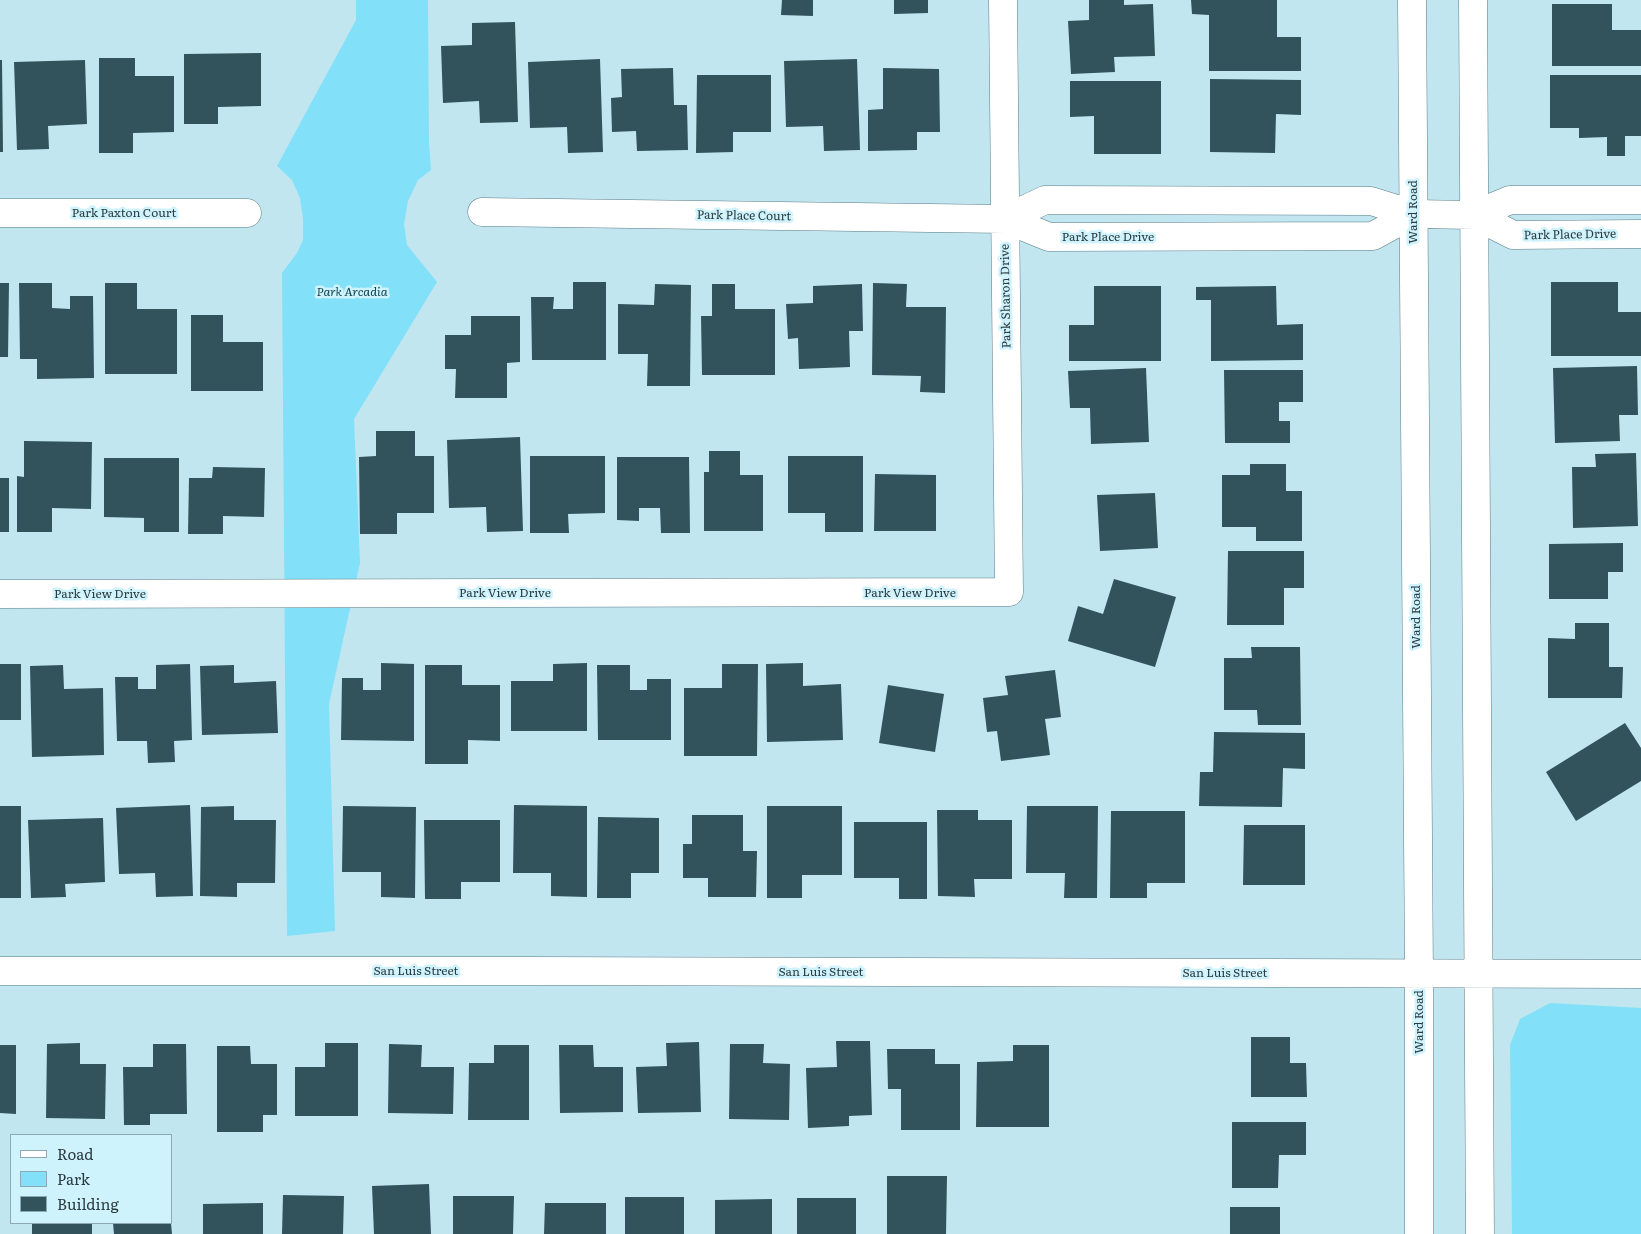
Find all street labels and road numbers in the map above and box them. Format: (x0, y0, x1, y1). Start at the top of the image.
street label: Ward Road (1406, 180, 1420, 244)
street label: Park Paxton Court (72, 206, 176, 220)
street label: Park Place Court (697, 208, 791, 224)
street label: Park Place Drive (1524, 227, 1616, 243)
street label: Park Place Drive (1062, 230, 1154, 244)
street label: Park Sharon Drive (998, 244, 1014, 348)
street label: Ward Road (1409, 585, 1423, 649)
street label: Park View Drive (459, 586, 551, 600)
street label: Park View Drive (864, 586, 956, 600)
street label: Park View Drive (54, 587, 146, 601)
street label: San Luis Street (374, 964, 458, 978)
street label: San Luis Street (779, 965, 863, 979)
street label: San Luis Street (1183, 966, 1267, 980)
street label: Ward Road (1412, 990, 1426, 1054)

